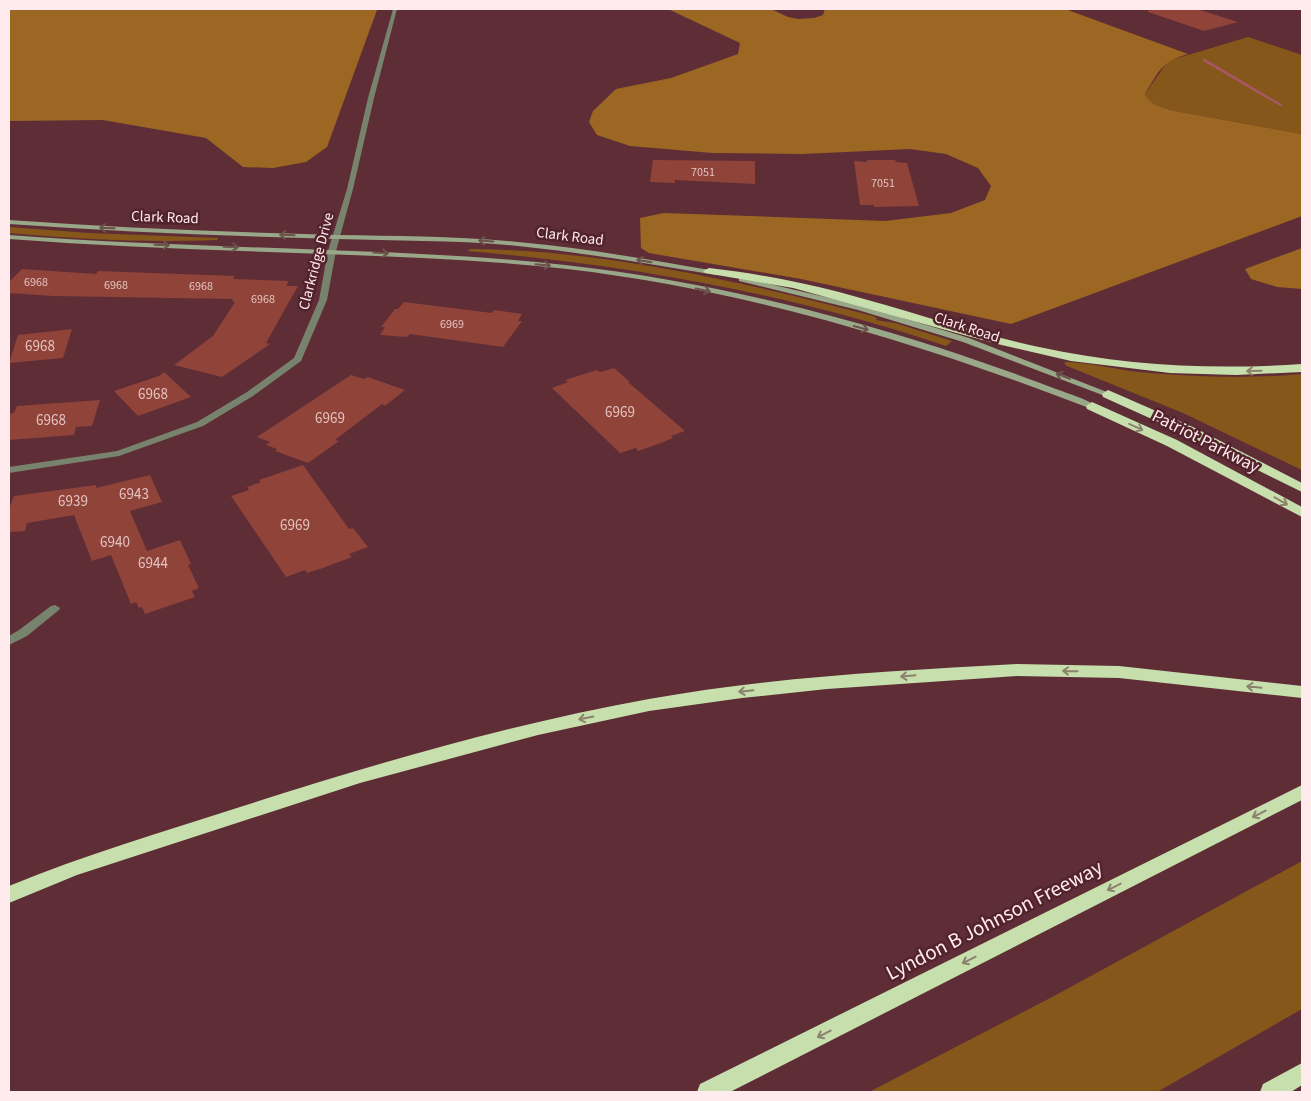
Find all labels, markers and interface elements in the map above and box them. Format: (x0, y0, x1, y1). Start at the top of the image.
house number: 7051 (691, 164, 715, 181)
house number: 7051 (871, 175, 895, 192)
street label: Clark Road (131, 206, 199, 229)
street label: Clarkridge Drive (293, 210, 340, 312)
street label: Clark Road (535, 222, 605, 251)
one-way arrow (99, 223, 116, 233)
one-way arrow (279, 230, 296, 240)
one-way arrow (478, 237, 494, 246)
one-way arrow (154, 240, 170, 250)
one-way arrow (223, 243, 239, 252)
one-way arrow (372, 249, 388, 258)
one-way arrow (636, 255, 652, 265)
one-way arrow (534, 260, 550, 270)
house number: 6968 (24, 274, 48, 291)
house number: 6968 (104, 277, 128, 294)
house number: 6968 (189, 278, 213, 295)
one-way arrow (695, 285, 711, 295)
house number: 6968 (251, 291, 275, 308)
street label: Clark Road (931, 307, 1002, 348)
house number: 6969 (440, 316, 464, 333)
one-way arrow (853, 324, 869, 333)
house number: 6968 (25, 336, 55, 357)
one-way arrow (1246, 366, 1262, 376)
one-way arrow (1056, 370, 1071, 380)
house number: 6968 (138, 384, 168, 405)
house number: 6969 (605, 402, 635, 423)
street label: Patriot Parkway (1148, 404, 1265, 480)
house number: 6969 (315, 408, 345, 429)
house number: 6968 (36, 410, 66, 431)
one-way arrow (1128, 422, 1143, 432)
house number: 6943 (119, 484, 149, 505)
house number: 6939 (58, 491, 88, 512)
one-way arrow (1273, 496, 1287, 506)
house number: 6969 (280, 515, 310, 536)
house number: 6940 (100, 532, 130, 553)
house number: 6944 (138, 553, 168, 574)
one-way arrow (1062, 666, 1078, 676)
one-way arrow (900, 671, 916, 681)
one-way arrow (1246, 682, 1262, 692)
one-way arrow (738, 687, 754, 696)
one-way arrow (578, 714, 594, 724)
one-way arrow (1252, 810, 1267, 819)
street label: Lyndon B Johnson Freeway (880, 852, 1108, 988)
one-way arrow (1107, 883, 1122, 892)
one-way arrow (962, 956, 977, 965)
one-way arrow (817, 1030, 832, 1039)

